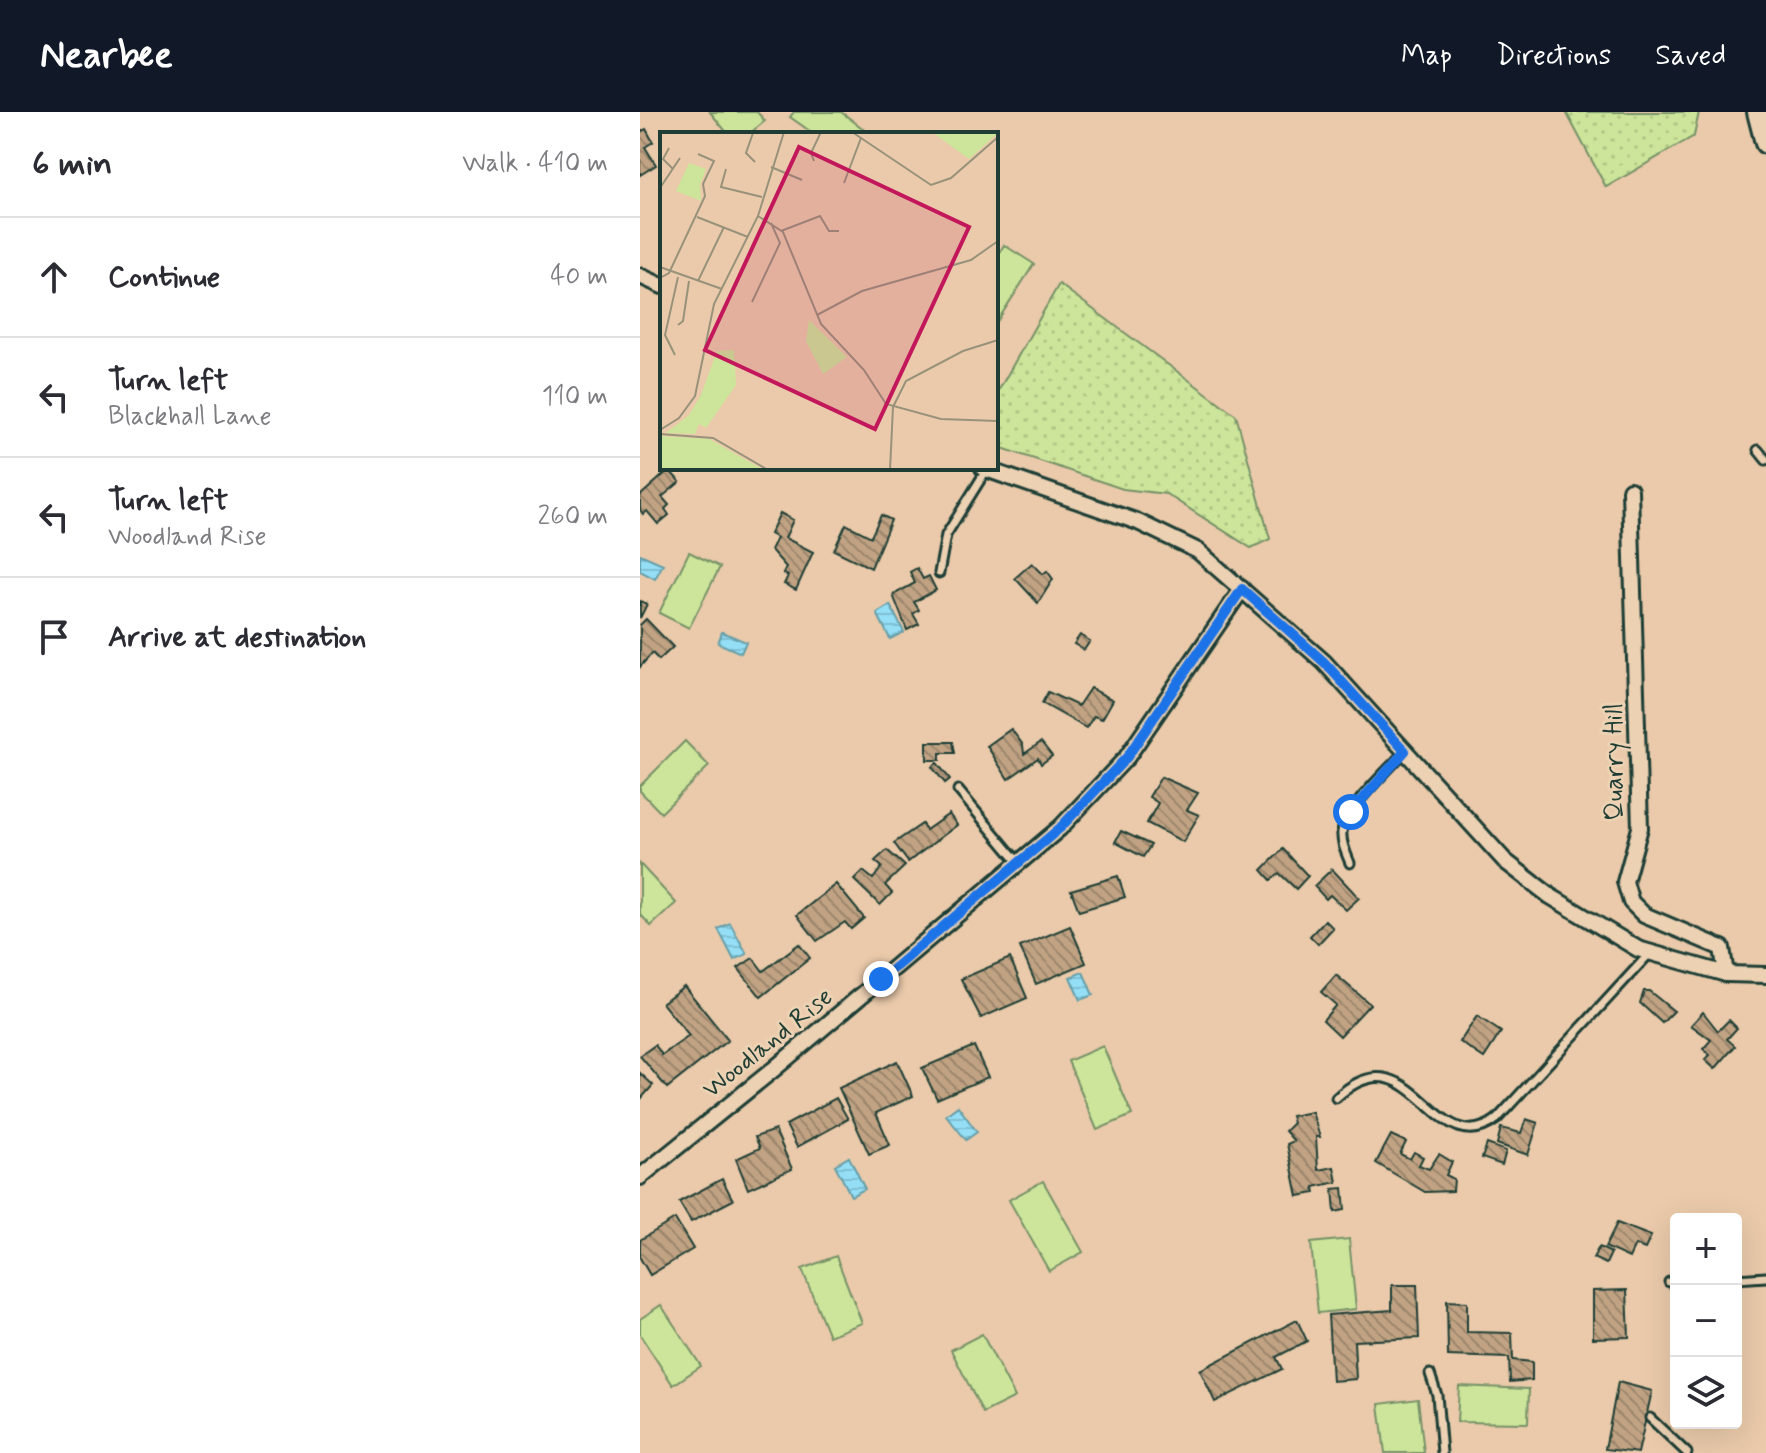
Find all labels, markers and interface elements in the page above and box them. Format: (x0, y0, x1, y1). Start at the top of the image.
text: Nearbee (40, 32, 173, 81)
text: Map (1401, 38, 1452, 75)
text: Directions (1496, 38, 1611, 75)
text: Saved (1655, 38, 1726, 75)
inset map (660, 132, 998, 470)
text: 6 min (32, 142, 112, 187)
text: Walk · 410 m (462, 147, 608, 181)
icon: ahead (32, 255, 76, 299)
text: Continue (108, 258, 220, 297)
text: 40 m (550, 260, 608, 294)
text: Turn left (108, 361, 228, 400)
icon: left (32, 375, 76, 419)
text: 110 m (542, 380, 608, 414)
text: Blackhall Lane (108, 400, 272, 434)
text: Turn left (108, 481, 228, 520)
icon: left (32, 495, 76, 539)
text: 260 m (538, 500, 608, 534)
text: Woodland Rise (108, 520, 266, 554)
icon: arrive (32, 615, 76, 659)
text: Arrive at destination (108, 618, 366, 657)
street label: Quarry Hill (1598, 703, 1632, 821)
route start (1333, 794, 1369, 830)
route end (863, 961, 899, 997)
street label: Woodland Rise (696, 980, 841, 1107)
map controls (1670, 1213, 1742, 1429)
button: + (1670, 1213, 1742, 1285)
button: − (1670, 1285, 1742, 1357)
button: layers (1670, 1357, 1742, 1429)

